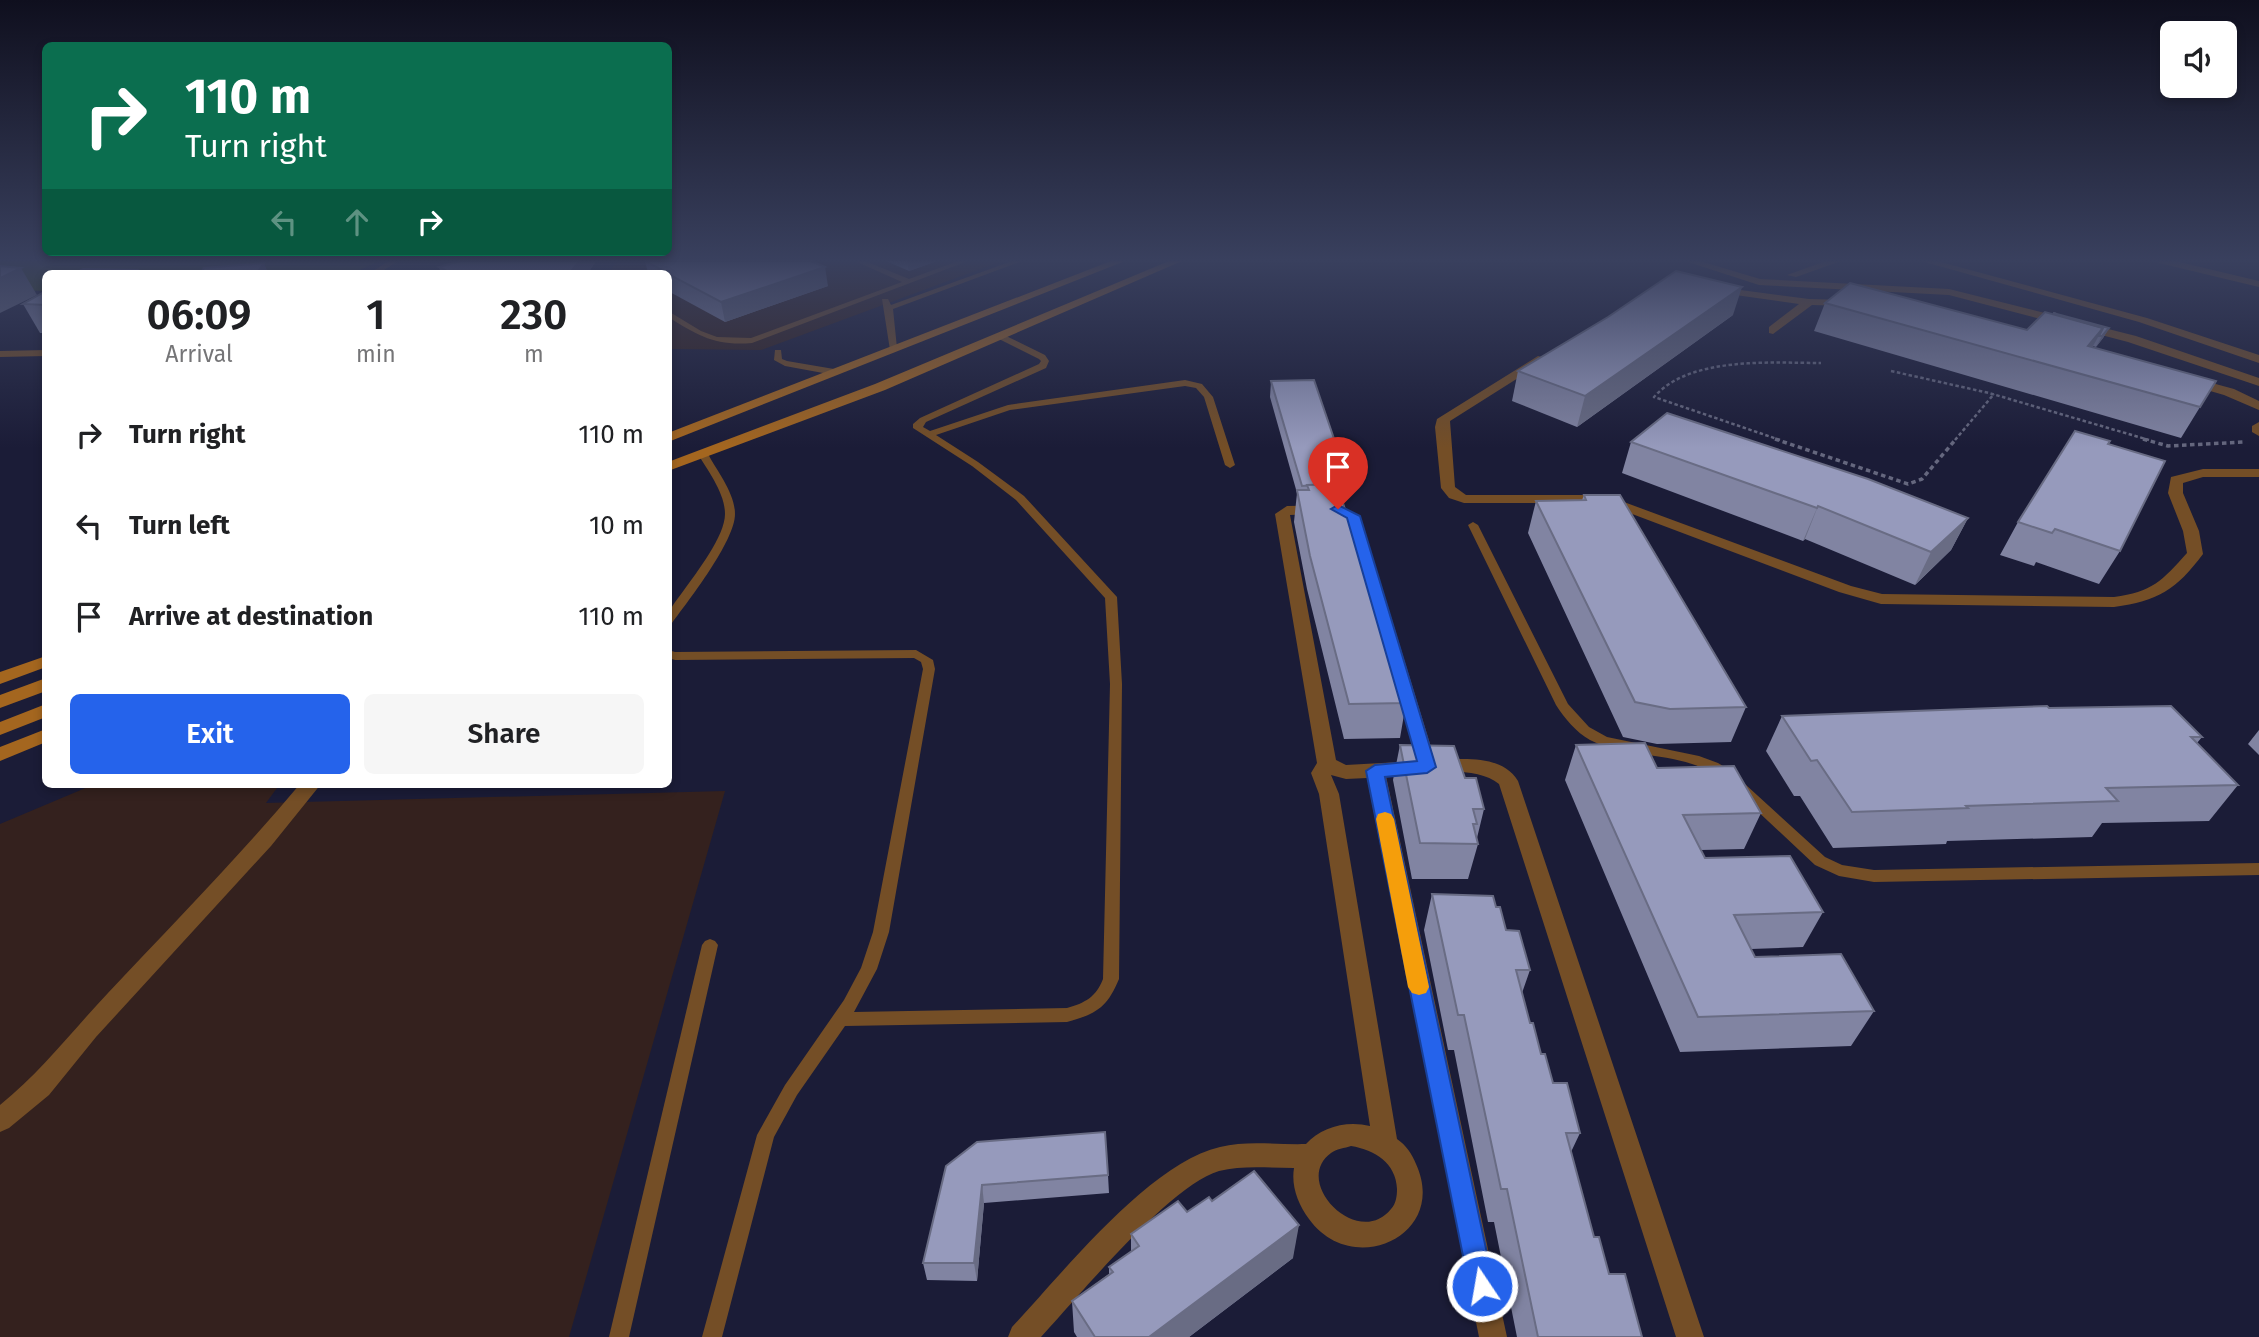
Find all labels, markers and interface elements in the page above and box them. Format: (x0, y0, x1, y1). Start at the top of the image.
map controls (2160, 21, 2237, 98)
button: sound (2160, 21, 2237, 98)
text: 110 m (185, 67, 311, 126)
icon: right (70, 70, 161, 161)
text: Turn right (185, 127, 327, 165)
icon: left (265, 203, 303, 241)
icon: ahead (338, 203, 376, 241)
icon: right (411, 203, 449, 241)
text: 06:09 (147, 290, 251, 340)
text: 1 (366, 290, 385, 340)
text: 230 (500, 290, 567, 340)
text: Arrival (165, 340, 233, 368)
text: min (356, 340, 396, 368)
text: m (524, 340, 544, 368)
icon: right (70, 416, 108, 454)
text: Turn right (129, 419, 246, 450)
text: 110 m (578, 419, 644, 450)
pin (1308, 437, 1368, 509)
icon: arrive (1319, 448, 1357, 486)
icon: left (70, 507, 108, 545)
text: Turn left (129, 510, 230, 541)
text: 10 m (589, 510, 644, 541)
icon: arrive (70, 598, 108, 636)
text: Arrive at destination (129, 601, 373, 632)
text: 110 m (578, 601, 644, 632)
button: Exit (70, 694, 350, 774)
button: Share (364, 694, 644, 774)
position arrow (1445, 1249, 1519, 1323)

